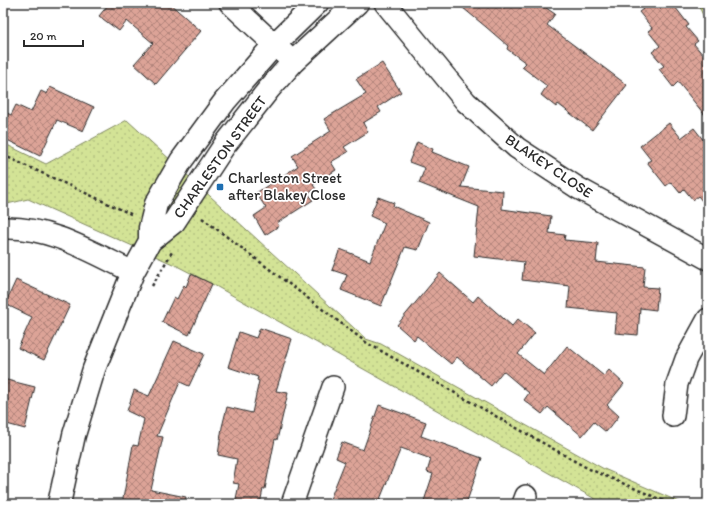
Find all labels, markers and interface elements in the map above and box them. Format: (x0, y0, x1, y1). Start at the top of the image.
scale bar (24, 22, 83, 48)
text: 20 m (30, 29, 57, 43)
street label: CHARLESTON STREET (170, 92, 271, 222)
street label: BLAKEY CLOSE (502, 130, 596, 202)
place label: Charleston Street after Blakey Close (228, 169, 346, 204)
marker: Charleston Street after Blakey Close (215, 182, 225, 192)

